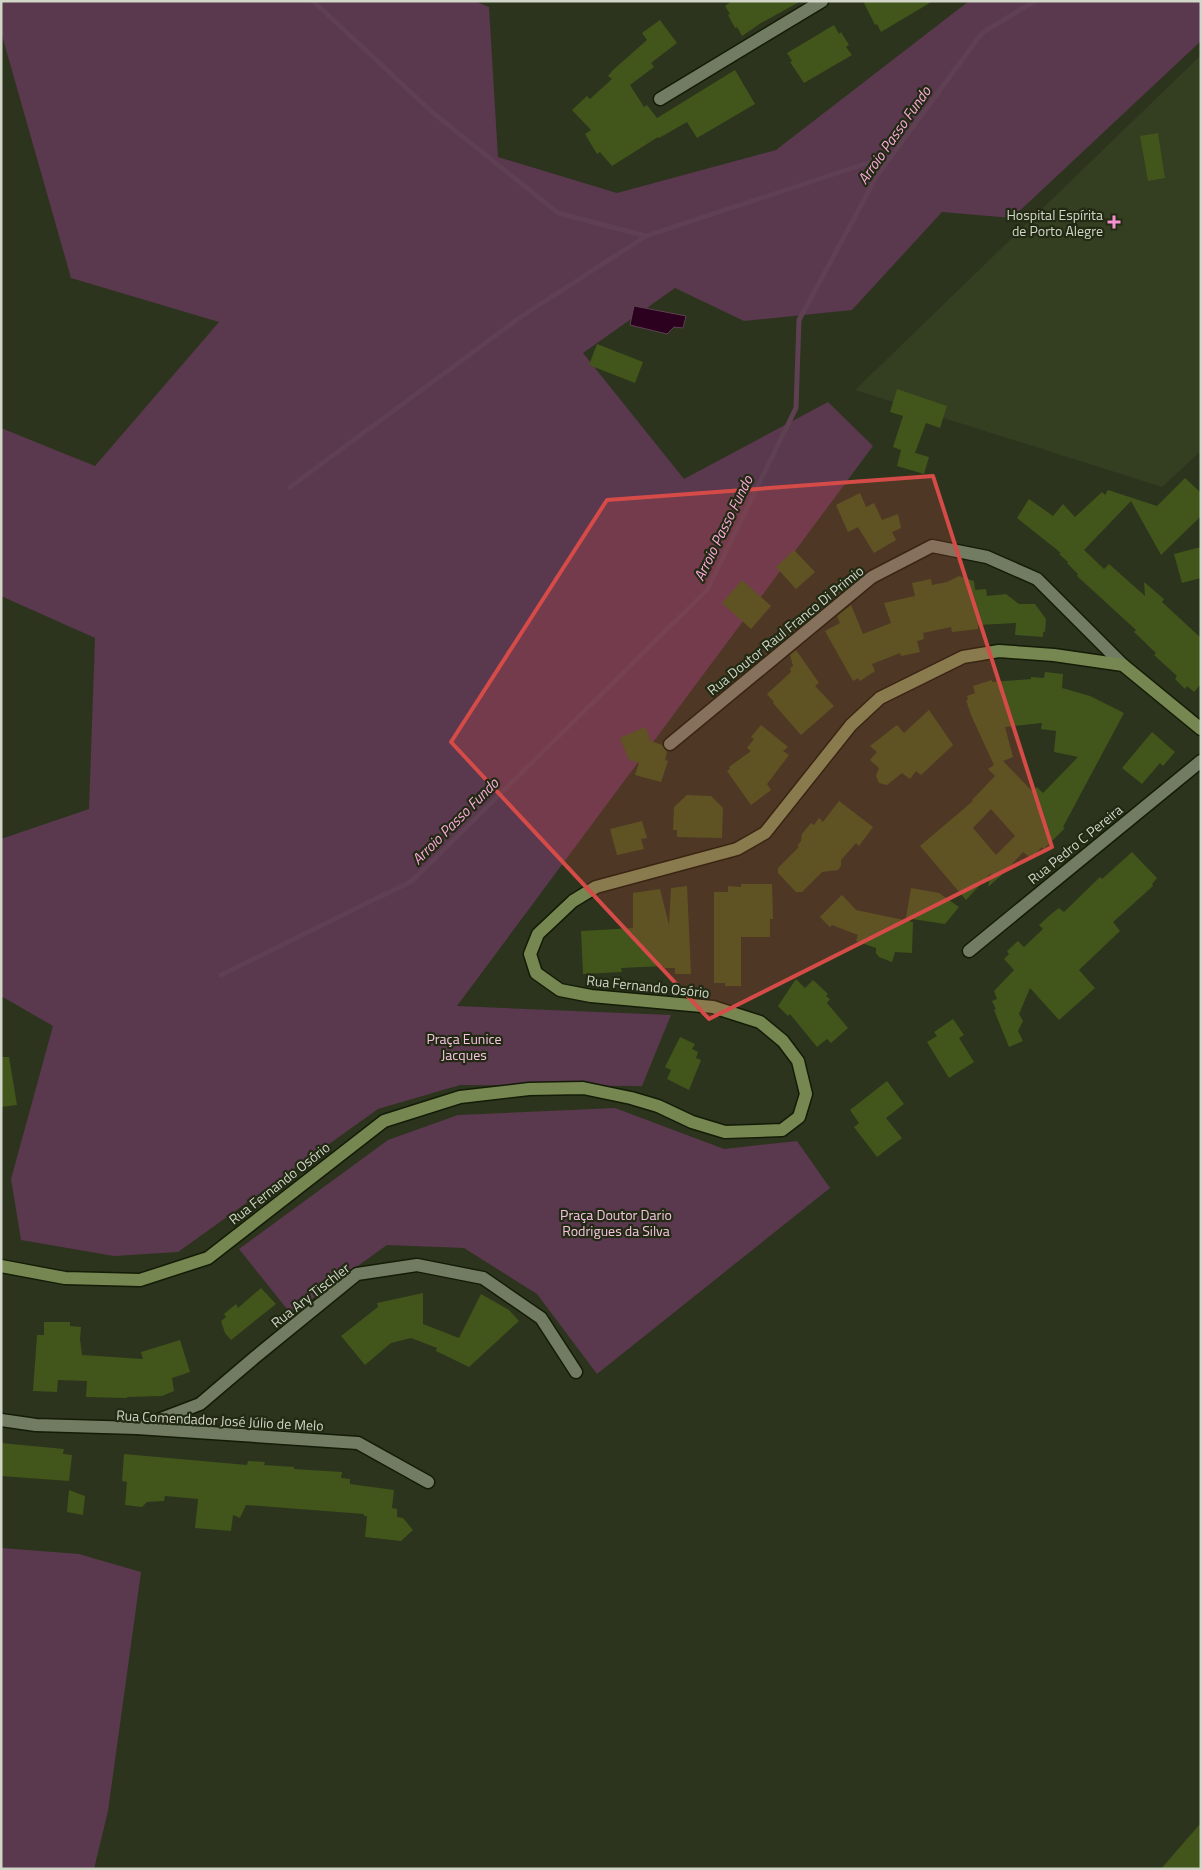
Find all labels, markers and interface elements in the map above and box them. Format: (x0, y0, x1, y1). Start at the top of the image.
water label: Arroio Passo Fundo (852, 81, 937, 189)
place label: Hospital Espírita de Porto Alegre (1006, 204, 1103, 241)
marker: Hospital Espírita de Porto Alegre (1107, 215, 1121, 229)
water label: Arroio Passo Fundo (687, 471, 759, 585)
street label: Rua Doutor Raul Franco Di Primio (702, 560, 868, 700)
water label: Arroio Passo Fundo (406, 772, 504, 870)
street label: Rua Pedro C Pereira (1023, 799, 1127, 889)
street label: Rua Fernando Osório (585, 969, 711, 1003)
park label: Praça Eunice Jacques (426, 1028, 502, 1065)
street label: Rua Fernando Osório (224, 1137, 334, 1229)
park label: Praça Doutor Dario Rodrigues da Silva (560, 1204, 672, 1241)
street label: Rua Ary Tischler (266, 1257, 354, 1332)
street label: Rua Comendador José Júlio de Melo (116, 1404, 324, 1436)

